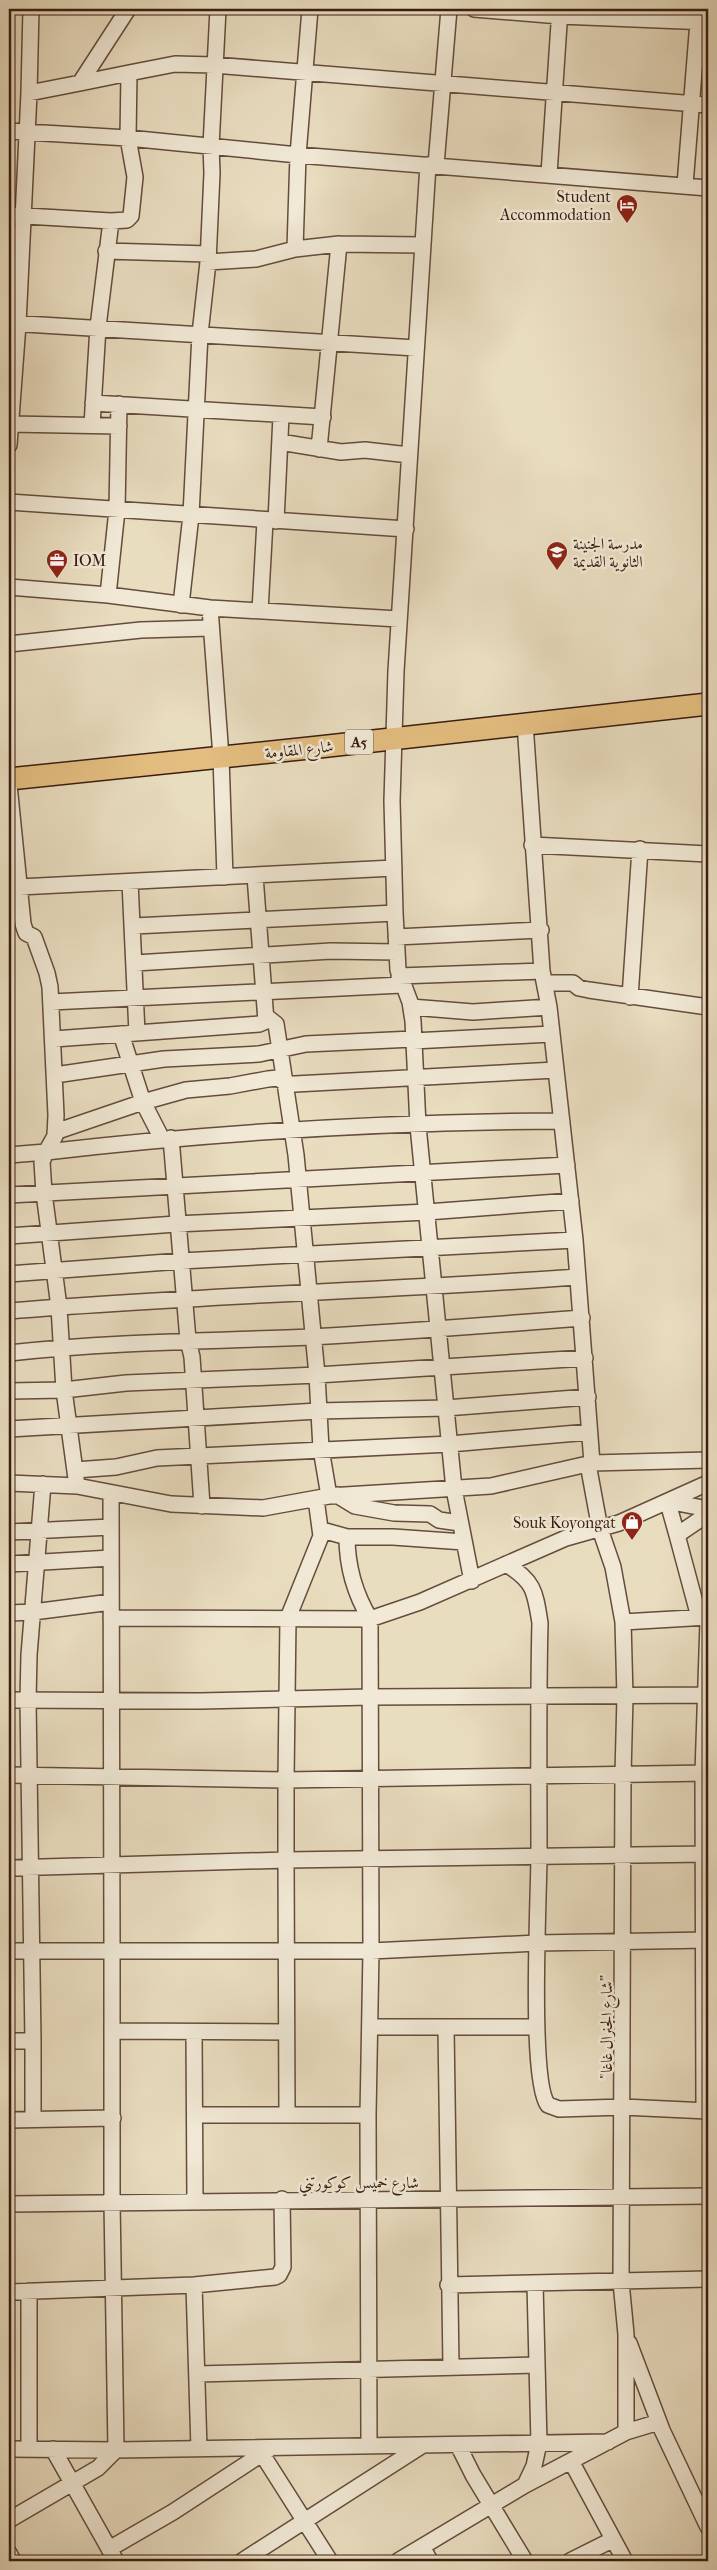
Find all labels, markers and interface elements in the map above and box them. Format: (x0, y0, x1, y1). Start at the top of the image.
place label: Student Accommodation (499, 187, 612, 224)
hotel icon: Student Accommodation (615, 193, 639, 224)
place label: مدرسة الجنينة الثانوية القديمة (573, 534, 643, 572)
school or university icon: مدرسة الجنينة الثانوية القديمة (545, 540, 569, 571)
office icon: IOM (45, 548, 69, 579)
place label: IOM (73, 551, 107, 570)
road number: A5 (345, 730, 373, 754)
street label: شارع المقاومة (264, 736, 335, 767)
shop icon: Souk Koyongat (620, 1510, 644, 1541)
place label: Souk Koyongat (513, 1513, 616, 1532)
street label: "شارع الجنرال غاغا" (597, 1975, 620, 2079)
street label: شارع خميس كوكورتني (299, 2173, 419, 2197)

